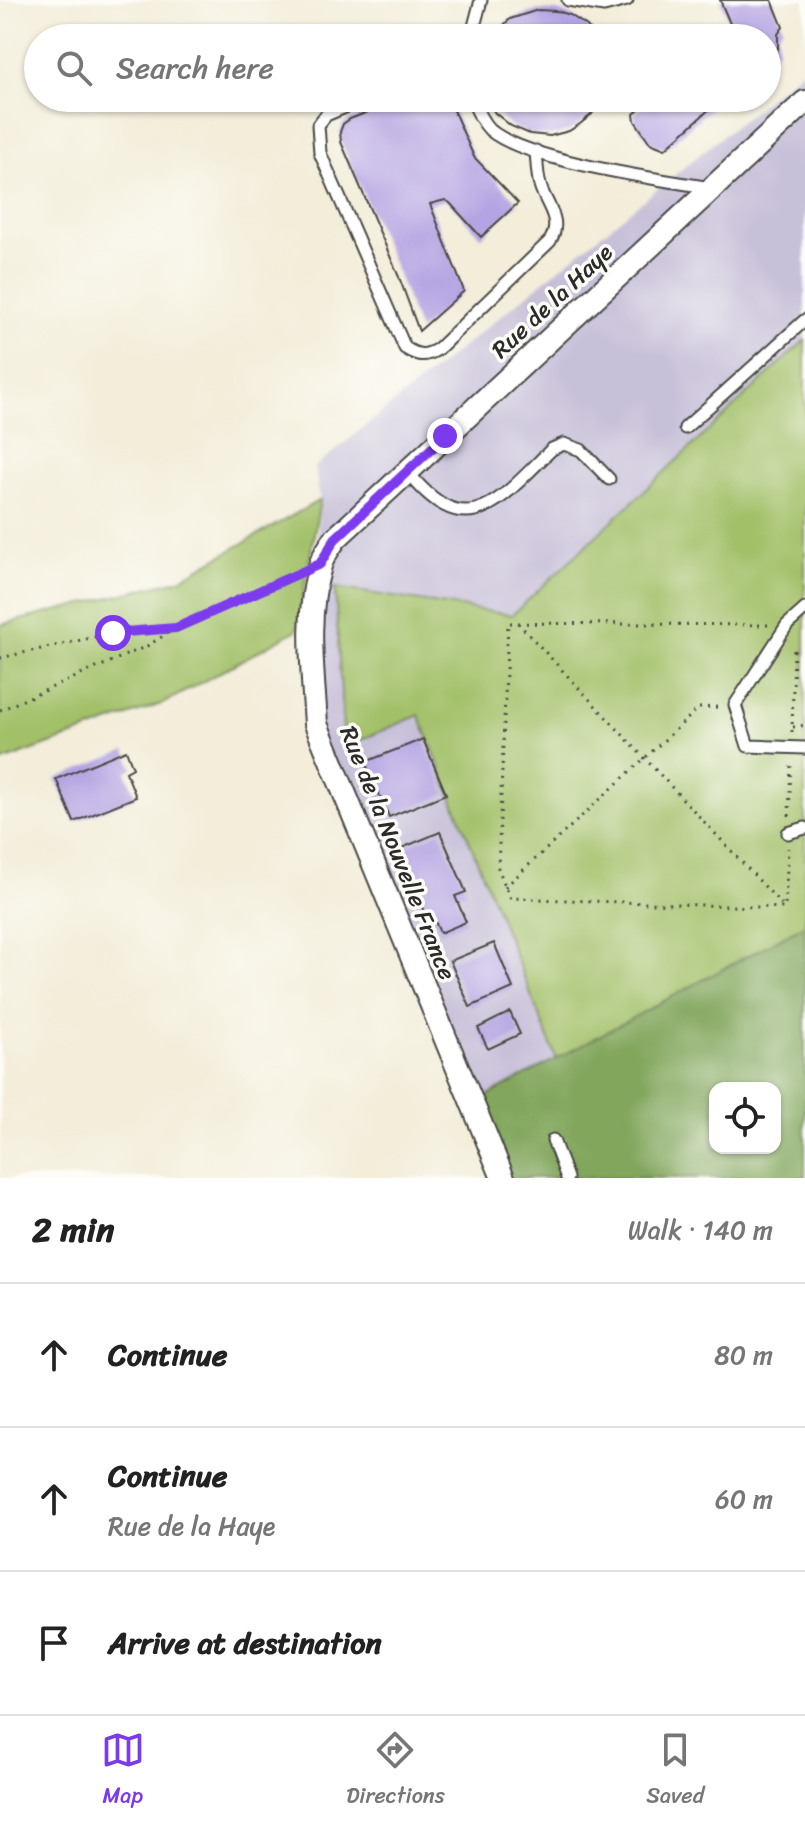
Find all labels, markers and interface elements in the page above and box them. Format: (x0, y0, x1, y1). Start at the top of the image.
search box (24, 24, 781, 112)
text: Search here (116, 41, 274, 95)
icon: search (52, 46, 96, 90)
street label: Rue de la Haye (481, 233, 623, 369)
route end (427, 418, 463, 454)
route start (95, 615, 131, 651)
street label: Rue de la Nouvelle France (328, 719, 468, 987)
map controls (709, 1082, 781, 1154)
button: locate (709, 1082, 781, 1154)
text: 2 min (32, 1200, 114, 1260)
text: Walk · 140 m (628, 1207, 773, 1253)
text: Continue (108, 1328, 227, 1382)
text: 80 m (714, 1332, 773, 1378)
icon: ahead (32, 1333, 76, 1377)
text: Continue (108, 1449, 227, 1503)
text: 60 m (715, 1476, 773, 1522)
icon: ahead (32, 1477, 76, 1521)
text: Rue de la Haye (108, 1503, 275, 1549)
text: Arrive at destination (108, 1616, 382, 1670)
icon: arrive (32, 1621, 76, 1665)
tab: Map (101, 1728, 145, 1815)
tab: Directions (346, 1728, 445, 1815)
tab: Saved (646, 1728, 704, 1815)

